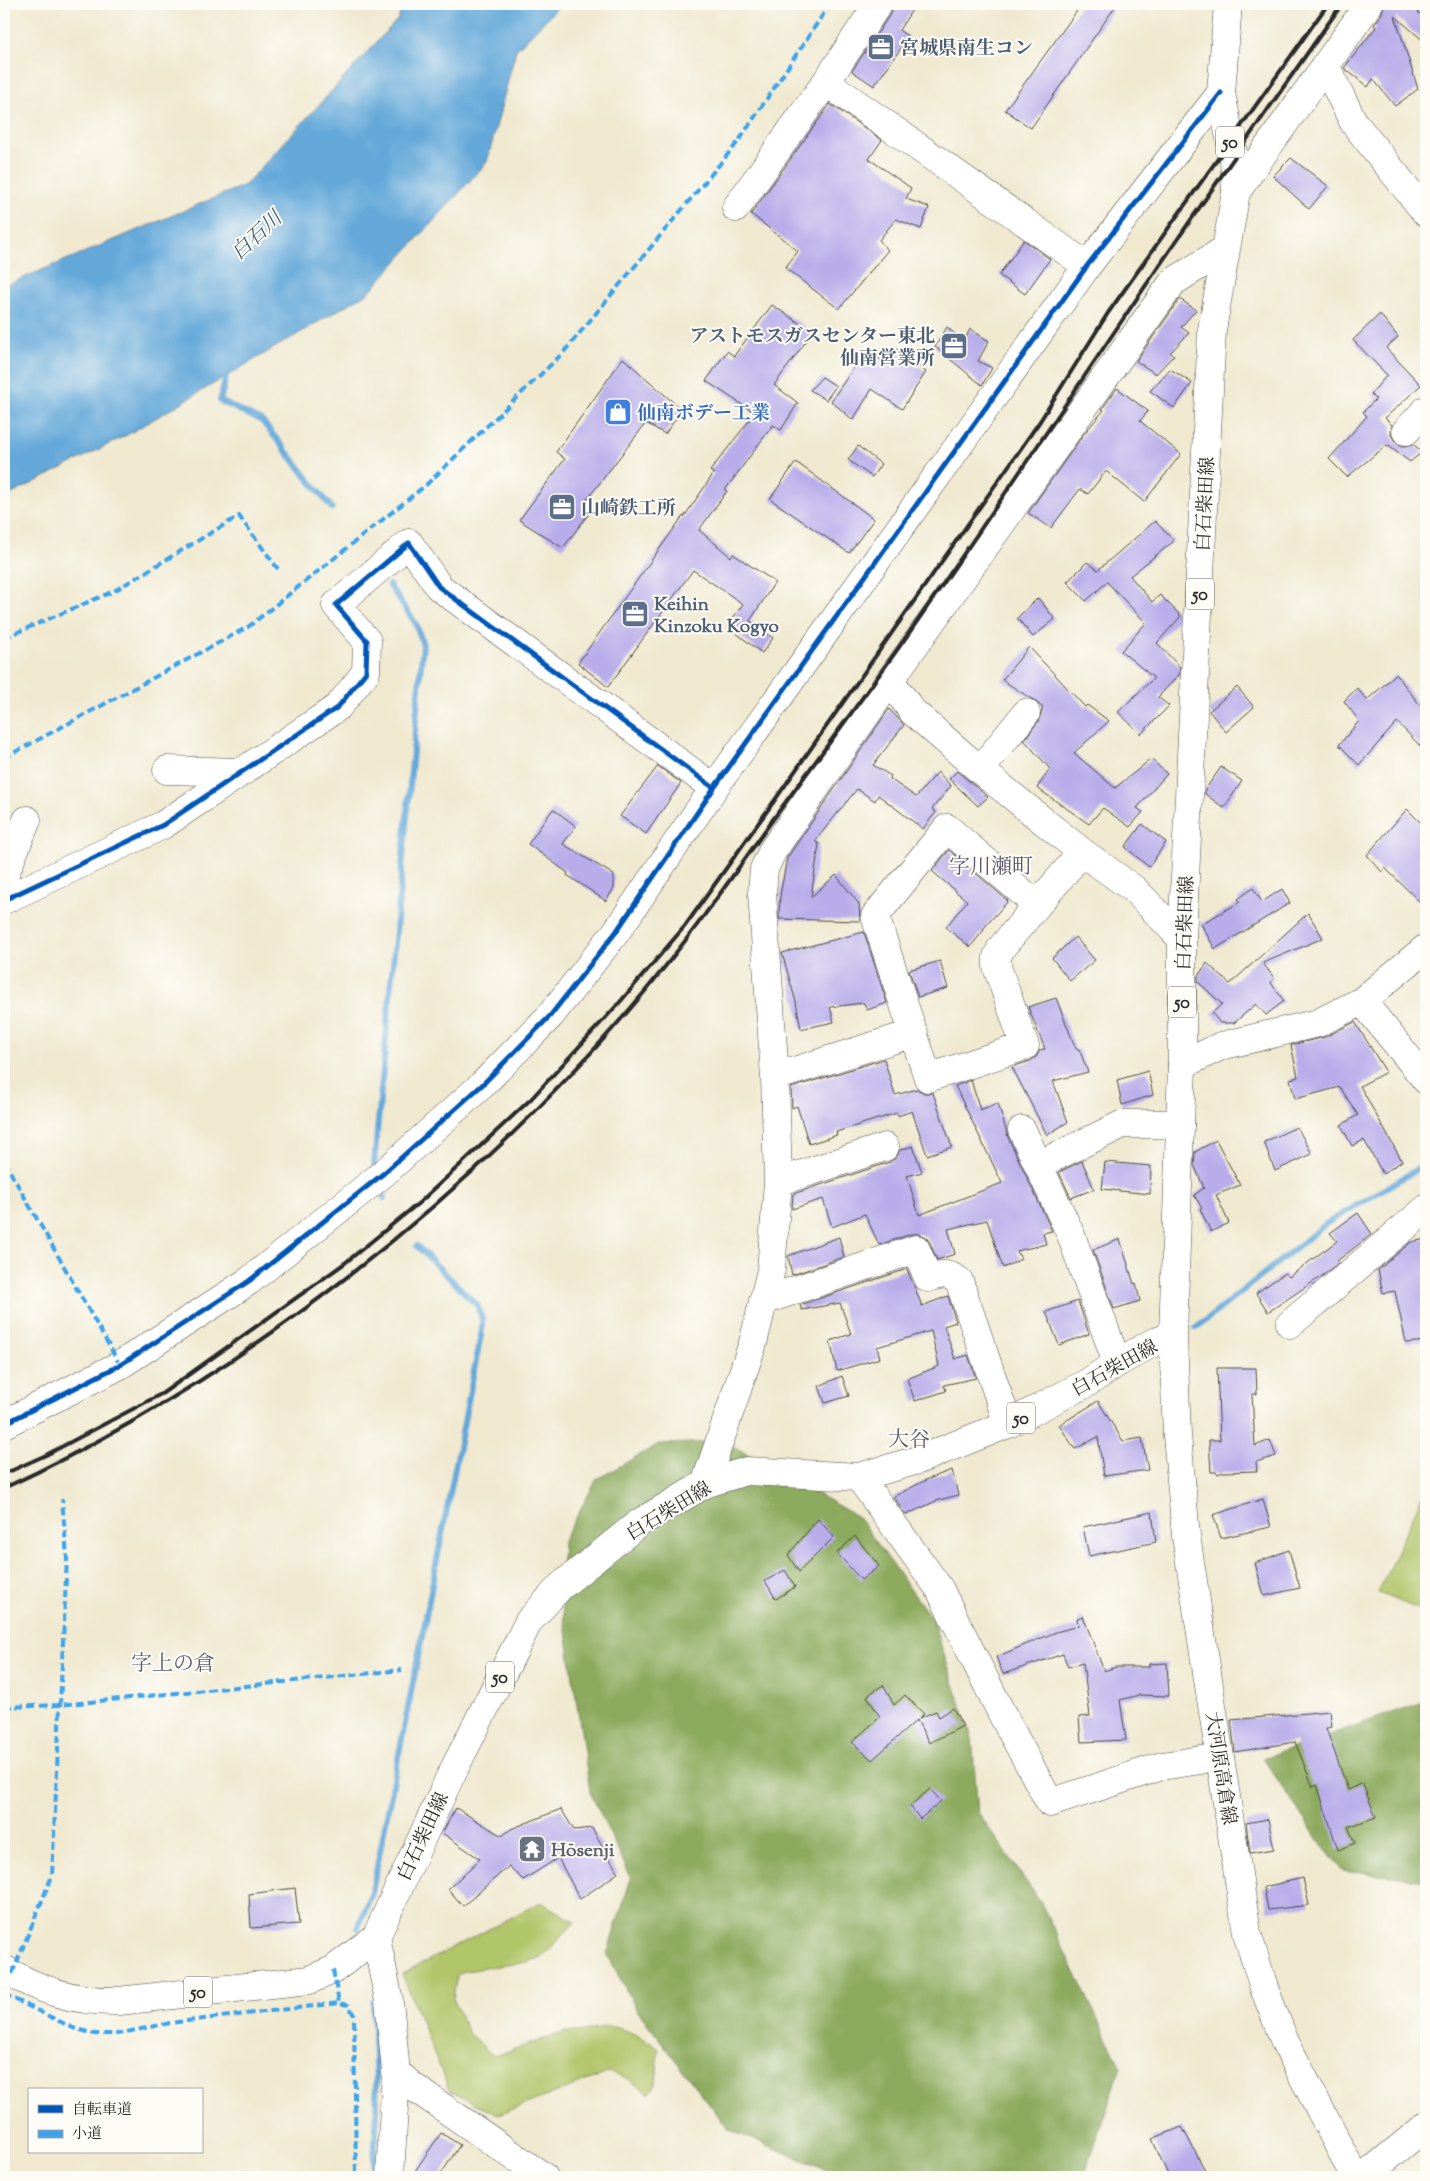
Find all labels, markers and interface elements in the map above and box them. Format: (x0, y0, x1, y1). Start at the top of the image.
office icon: 宮城県南生コン (866, 32, 896, 62)
place label: 宮城県南生コン (900, 36, 1033, 63)
road number: 50 (1216, 126, 1244, 158)
water label: 白石川 (226, 204, 291, 268)
place label: アストモスガスセンター東北 仙南営業所 (690, 324, 935, 373)
office icon: アストモスガスセンター東北 仙南営業所 (939, 331, 969, 361)
shop icon: 仙南ボデー工業 (603, 397, 633, 427)
place label: 仙南ボデー工業 (637, 401, 770, 428)
street label: 白石柴田線 (1191, 456, 1222, 552)
office icon: 山崎鉄工所 (547, 492, 577, 522)
place label: 山崎鉄工所 (581, 496, 676, 523)
road number: 50 (1186, 578, 1214, 610)
place label: Keihin Kinzoku Kogyo (654, 592, 780, 641)
office icon: Keihin Kinzoku Kogyo (620, 599, 650, 629)
district label: 字川瀬町 (949, 853, 1033, 883)
street label: 白石柴田線 (1171, 875, 1202, 971)
road number: 50 (1168, 986, 1196, 1018)
street label: 白石柴田線 (1067, 1334, 1163, 1404)
road number: 50 (1007, 1402, 1035, 1434)
district label: 大谷 (888, 1426, 930, 1456)
street label: 白石柴田線 (622, 1476, 717, 1548)
district label: 字上の倉 (131, 1650, 215, 1680)
road number: 50 (486, 1661, 514, 1692)
street label: 大河原高倉線 (1197, 1710, 1242, 1827)
street label: 白石柴田線 (392, 1788, 457, 1886)
temple icon: Hōsenji (517, 1834, 547, 1864)
place label: Hōsenji (551, 1838, 615, 1865)
road number: 50 (184, 1976, 212, 2008)
legend (28, 2088, 202, 2154)
text: 自転車道 (72, 2100, 132, 2121)
text: 小道 (72, 2124, 102, 2145)

